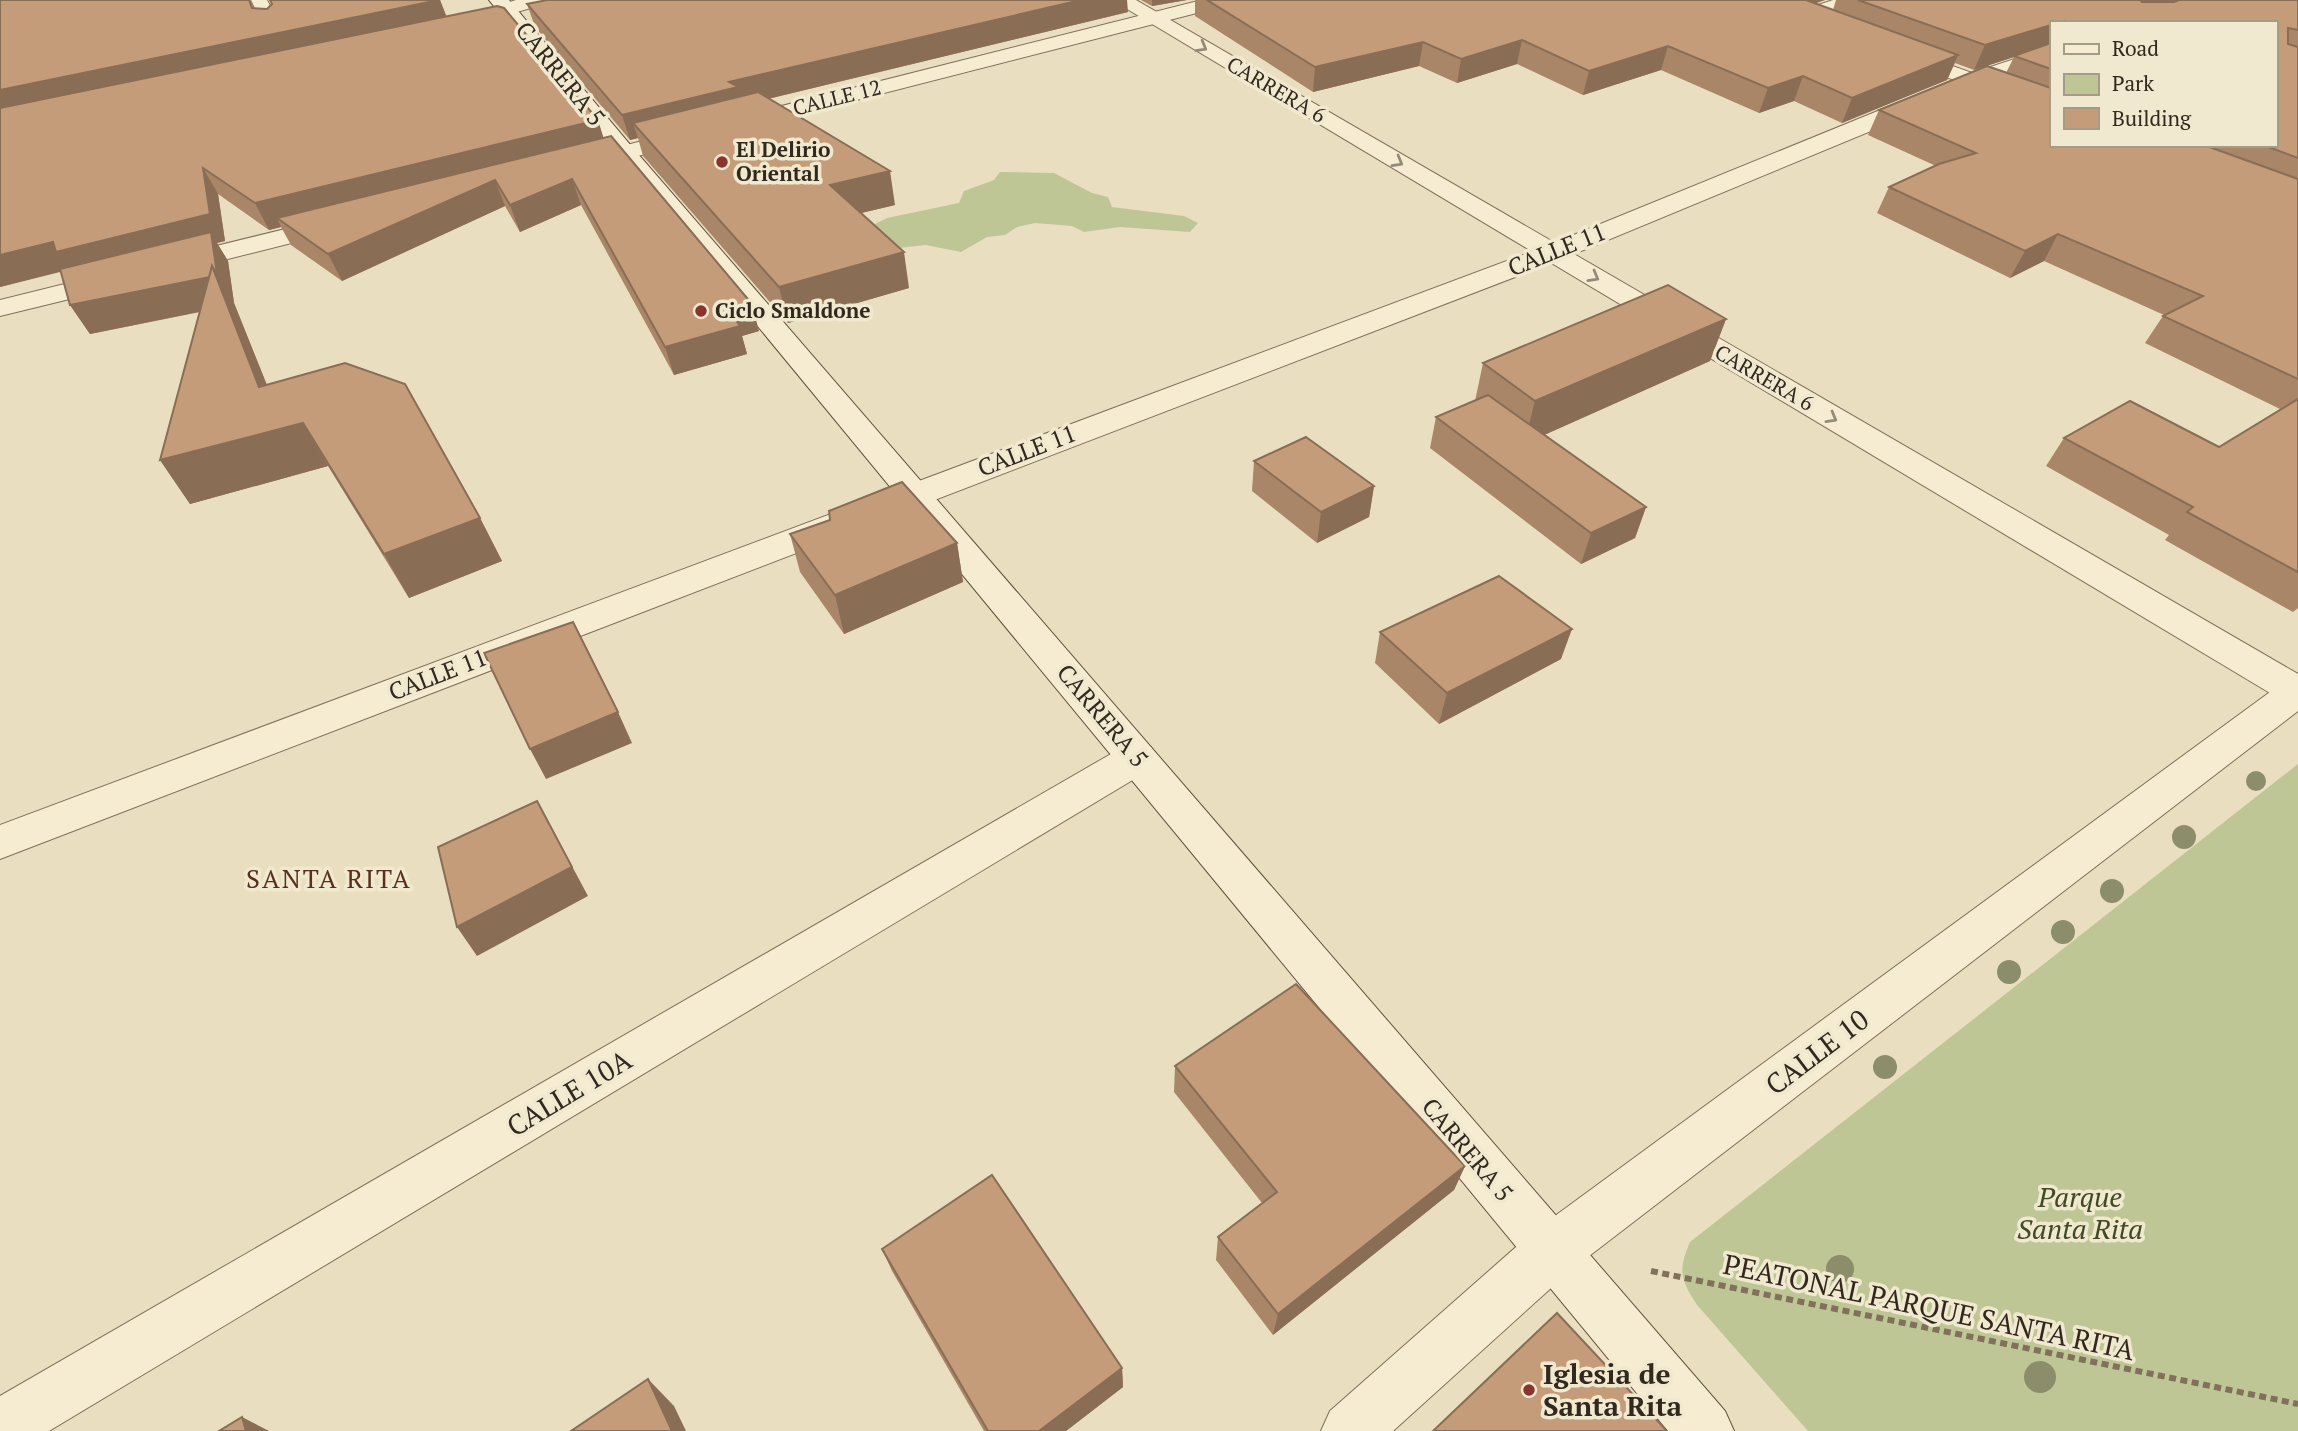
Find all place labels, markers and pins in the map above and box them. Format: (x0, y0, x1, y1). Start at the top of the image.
place label: El Delirio Oriental (736, 135, 831, 187)
marker: El Delirio Oriental (714, 154, 730, 170)
place label: Ciclo Smaldone (715, 296, 871, 324)
marker: Ciclo Smaldone (693, 303, 709, 319)
place label: Iglesia de Santa Rita (1543, 1355, 1683, 1424)
marker: Iglesia de Santa Rita (1521, 1382, 1537, 1398)

